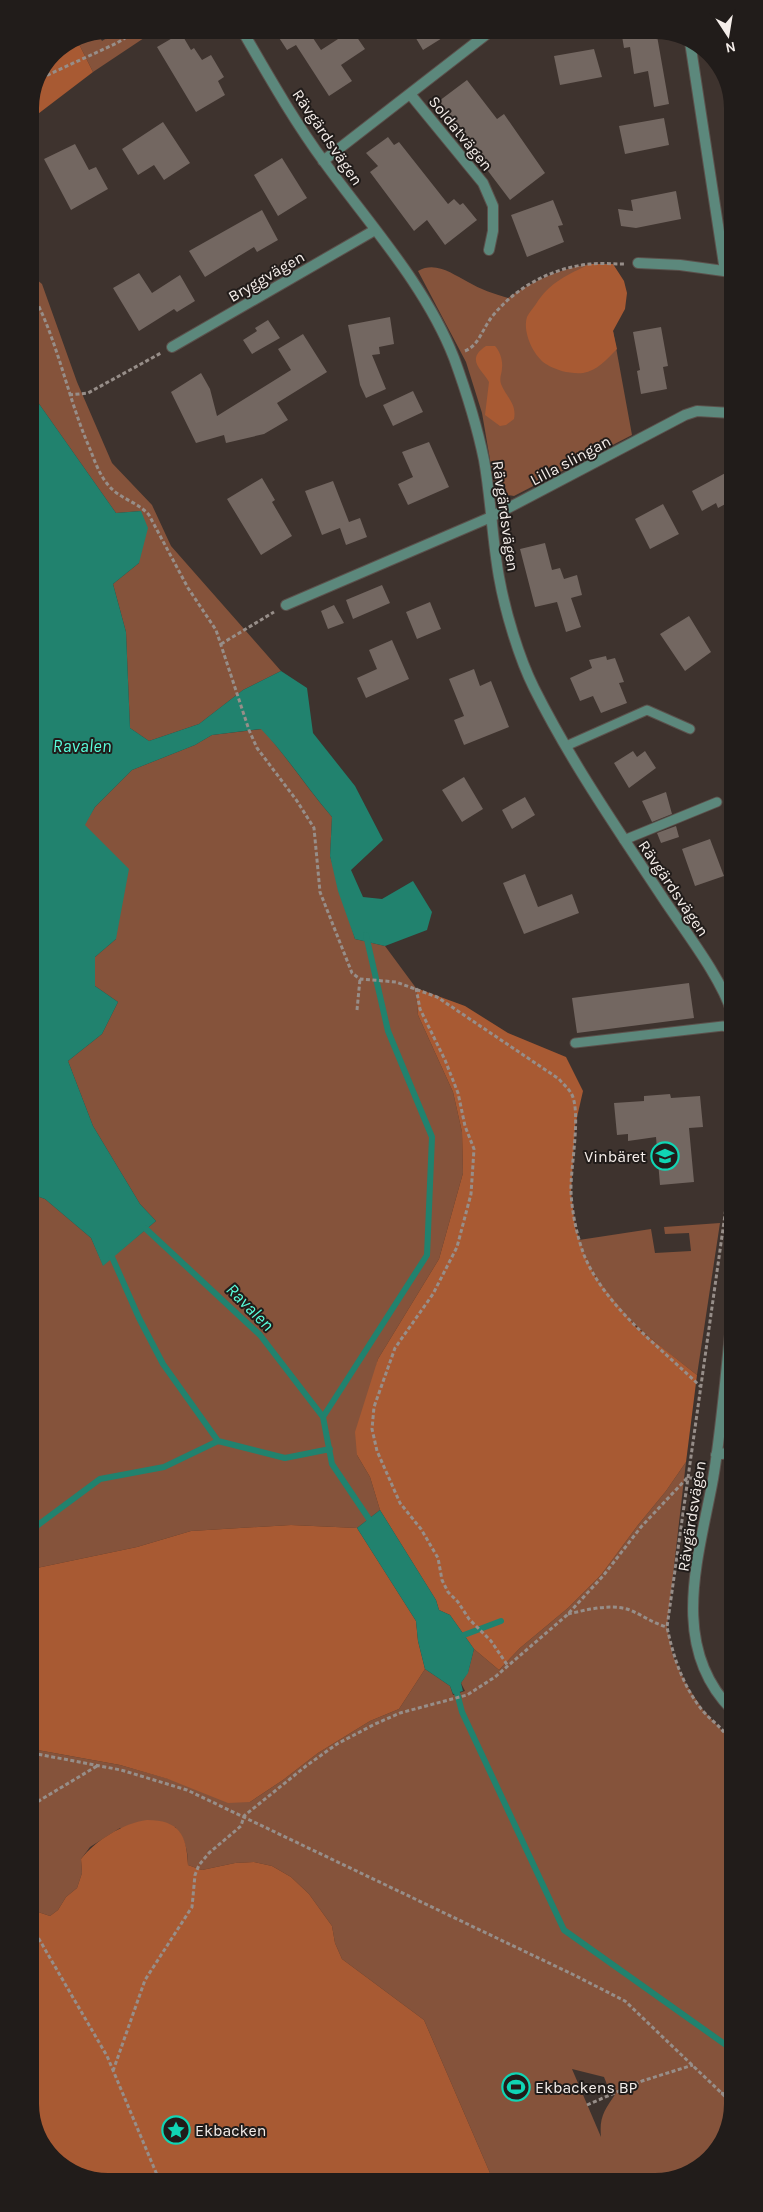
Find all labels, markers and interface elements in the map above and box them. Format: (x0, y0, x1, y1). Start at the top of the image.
north arrow (703, 10, 753, 60)
text: N (724, 38, 737, 57)
street label: Rävgärdsvägen (288, 86, 367, 189)
street label: Soldatvägen (425, 92, 497, 175)
street label: Bryggvägen (225, 247, 308, 306)
street label: Lilla slingan (527, 431, 614, 490)
street label: Rävgärdsvägen (488, 459, 523, 573)
water label: Ravalen (53, 735, 111, 757)
street label: Rävgärdsvägen (634, 837, 713, 940)
school or university icon: Vinbäret (650, 1141, 680, 1171)
place label: Vinbäret (584, 1147, 646, 1166)
water label: Ravalen (221, 1278, 279, 1336)
street label: Rävgärdsvägen (673, 1459, 710, 1573)
sports icon: Ekbackens BP (501, 2072, 531, 2102)
place label: Ekbackens BP (535, 2078, 638, 2097)
place icon: Ekbacken (161, 2115, 191, 2145)
place label: Ekbacken (195, 2121, 266, 2140)

